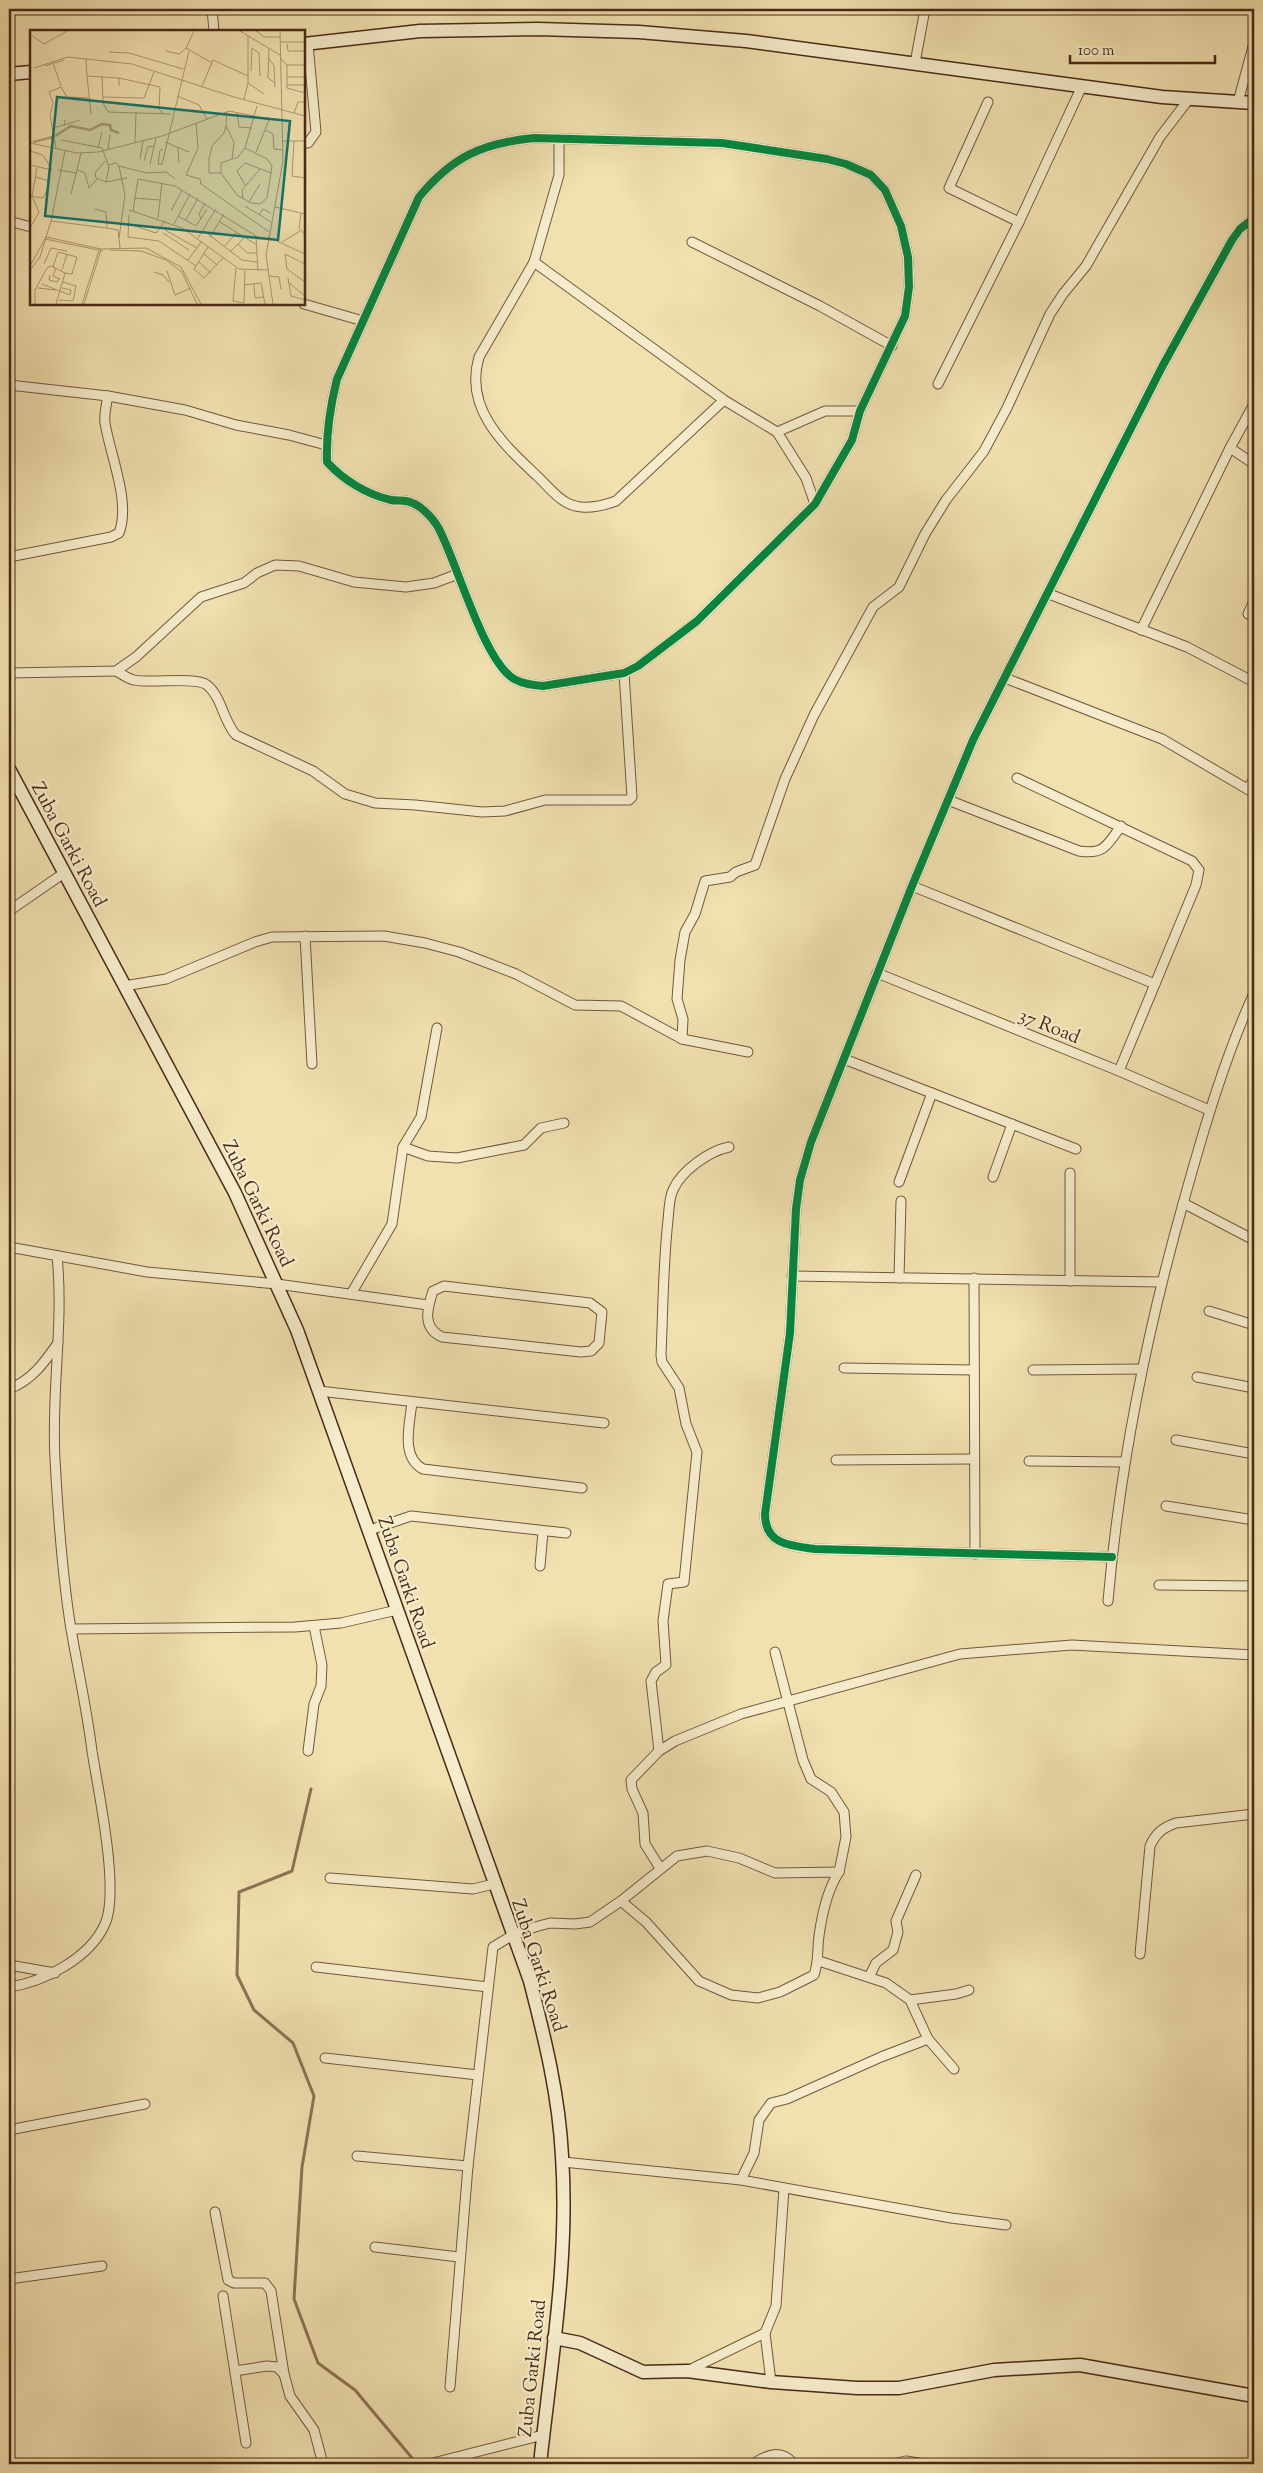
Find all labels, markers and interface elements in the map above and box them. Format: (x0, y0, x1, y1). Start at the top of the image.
inset map (30, 30, 305, 305)
scale bar (1070, 32, 1216, 64)
text: 100 m (1078, 41, 1115, 62)
street label: Zuba Garki Road (23, 778, 112, 913)
street label: 37 Road (1014, 1003, 1084, 1052)
street label: Zuba Garki Road (214, 1136, 299, 1272)
street label: Zuba Garki Road (369, 1513, 440, 1653)
street label: Zuba Garki Road (503, 1896, 572, 2036)
street label: Zuba Garki Road (513, 2298, 554, 2438)

